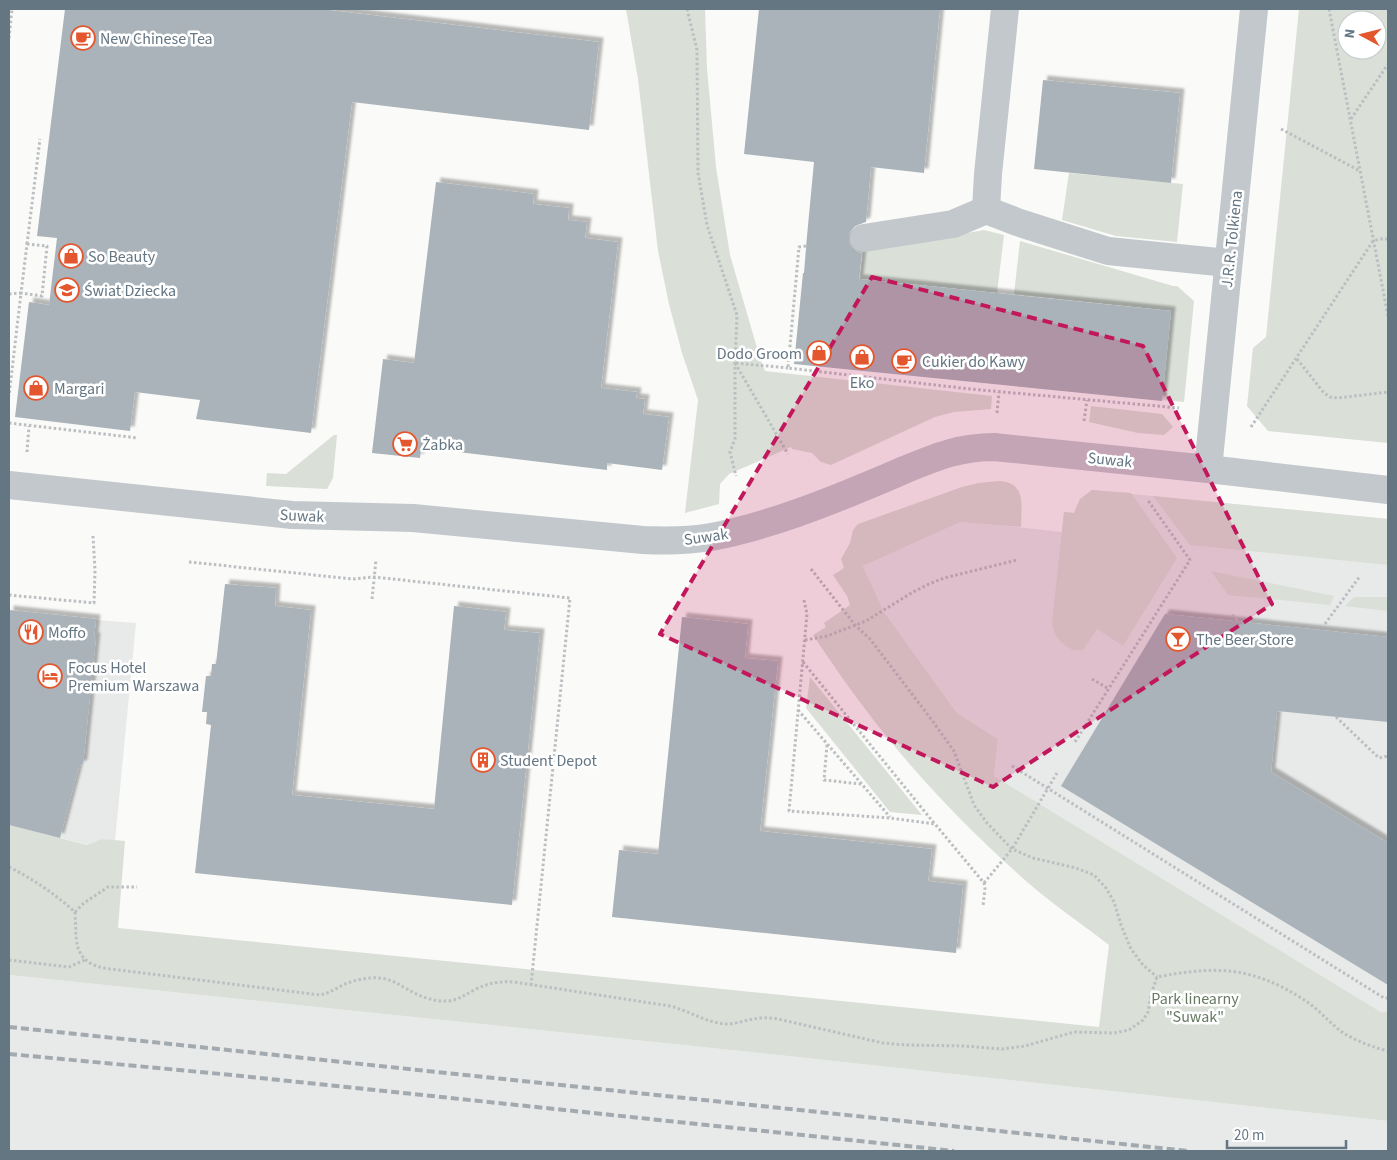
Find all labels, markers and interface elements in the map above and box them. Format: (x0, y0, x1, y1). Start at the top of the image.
north arrow (1337, 10, 1387, 60)
cafe icon: New Chinese Tea (70, 25, 96, 51)
place label: New Chinese Tea (100, 28, 213, 50)
text: N (1340, 28, 1361, 39)
street label: J.R.R. Tolkiena (1216, 189, 1248, 289)
shop icon: So Beauty (58, 243, 84, 269)
place label: So Beauty (88, 246, 156, 268)
school or university icon: Świat Dziecka (54, 277, 80, 303)
place label: Świat Dziecka (84, 280, 176, 302)
shop icon: Dodo Groom (806, 340, 832, 366)
place label: Dodo Groom (717, 343, 802, 365)
shop icon: Eko (849, 344, 875, 370)
cafe icon: Cukier do Kawy (891, 348, 917, 374)
place label: Cukier do Kawy (922, 351, 1026, 373)
place label: Eko (850, 372, 874, 394)
shop icon: Margari (23, 375, 49, 401)
place label: Margari (54, 378, 104, 400)
supermarket icon: Żabka (392, 431, 418, 457)
place label: Żabka (422, 434, 463, 456)
street label: Suwak (1087, 447, 1133, 473)
street label: Suwak (279, 504, 325, 528)
street label: Suwak (683, 523, 730, 551)
restaurant icon: Moffo (18, 619, 44, 645)
place label: Moffo (48, 622, 86, 644)
bar icon: The Beer Store (1165, 626, 1191, 652)
place label: The Beer Store (1196, 629, 1294, 651)
place label: Focus Hotel Premium Warszawa (68, 657, 199, 697)
hotel icon: Focus Hotel Premium Warszawa (37, 663, 63, 689)
building icon: Student Depot (470, 747, 496, 773)
place label: Student Depot (500, 750, 598, 772)
park label: Park linearny "Suwak" (1151, 988, 1239, 1028)
scale bar (1227, 1118, 1346, 1150)
text: 20 m (1234, 1125, 1264, 1146)

